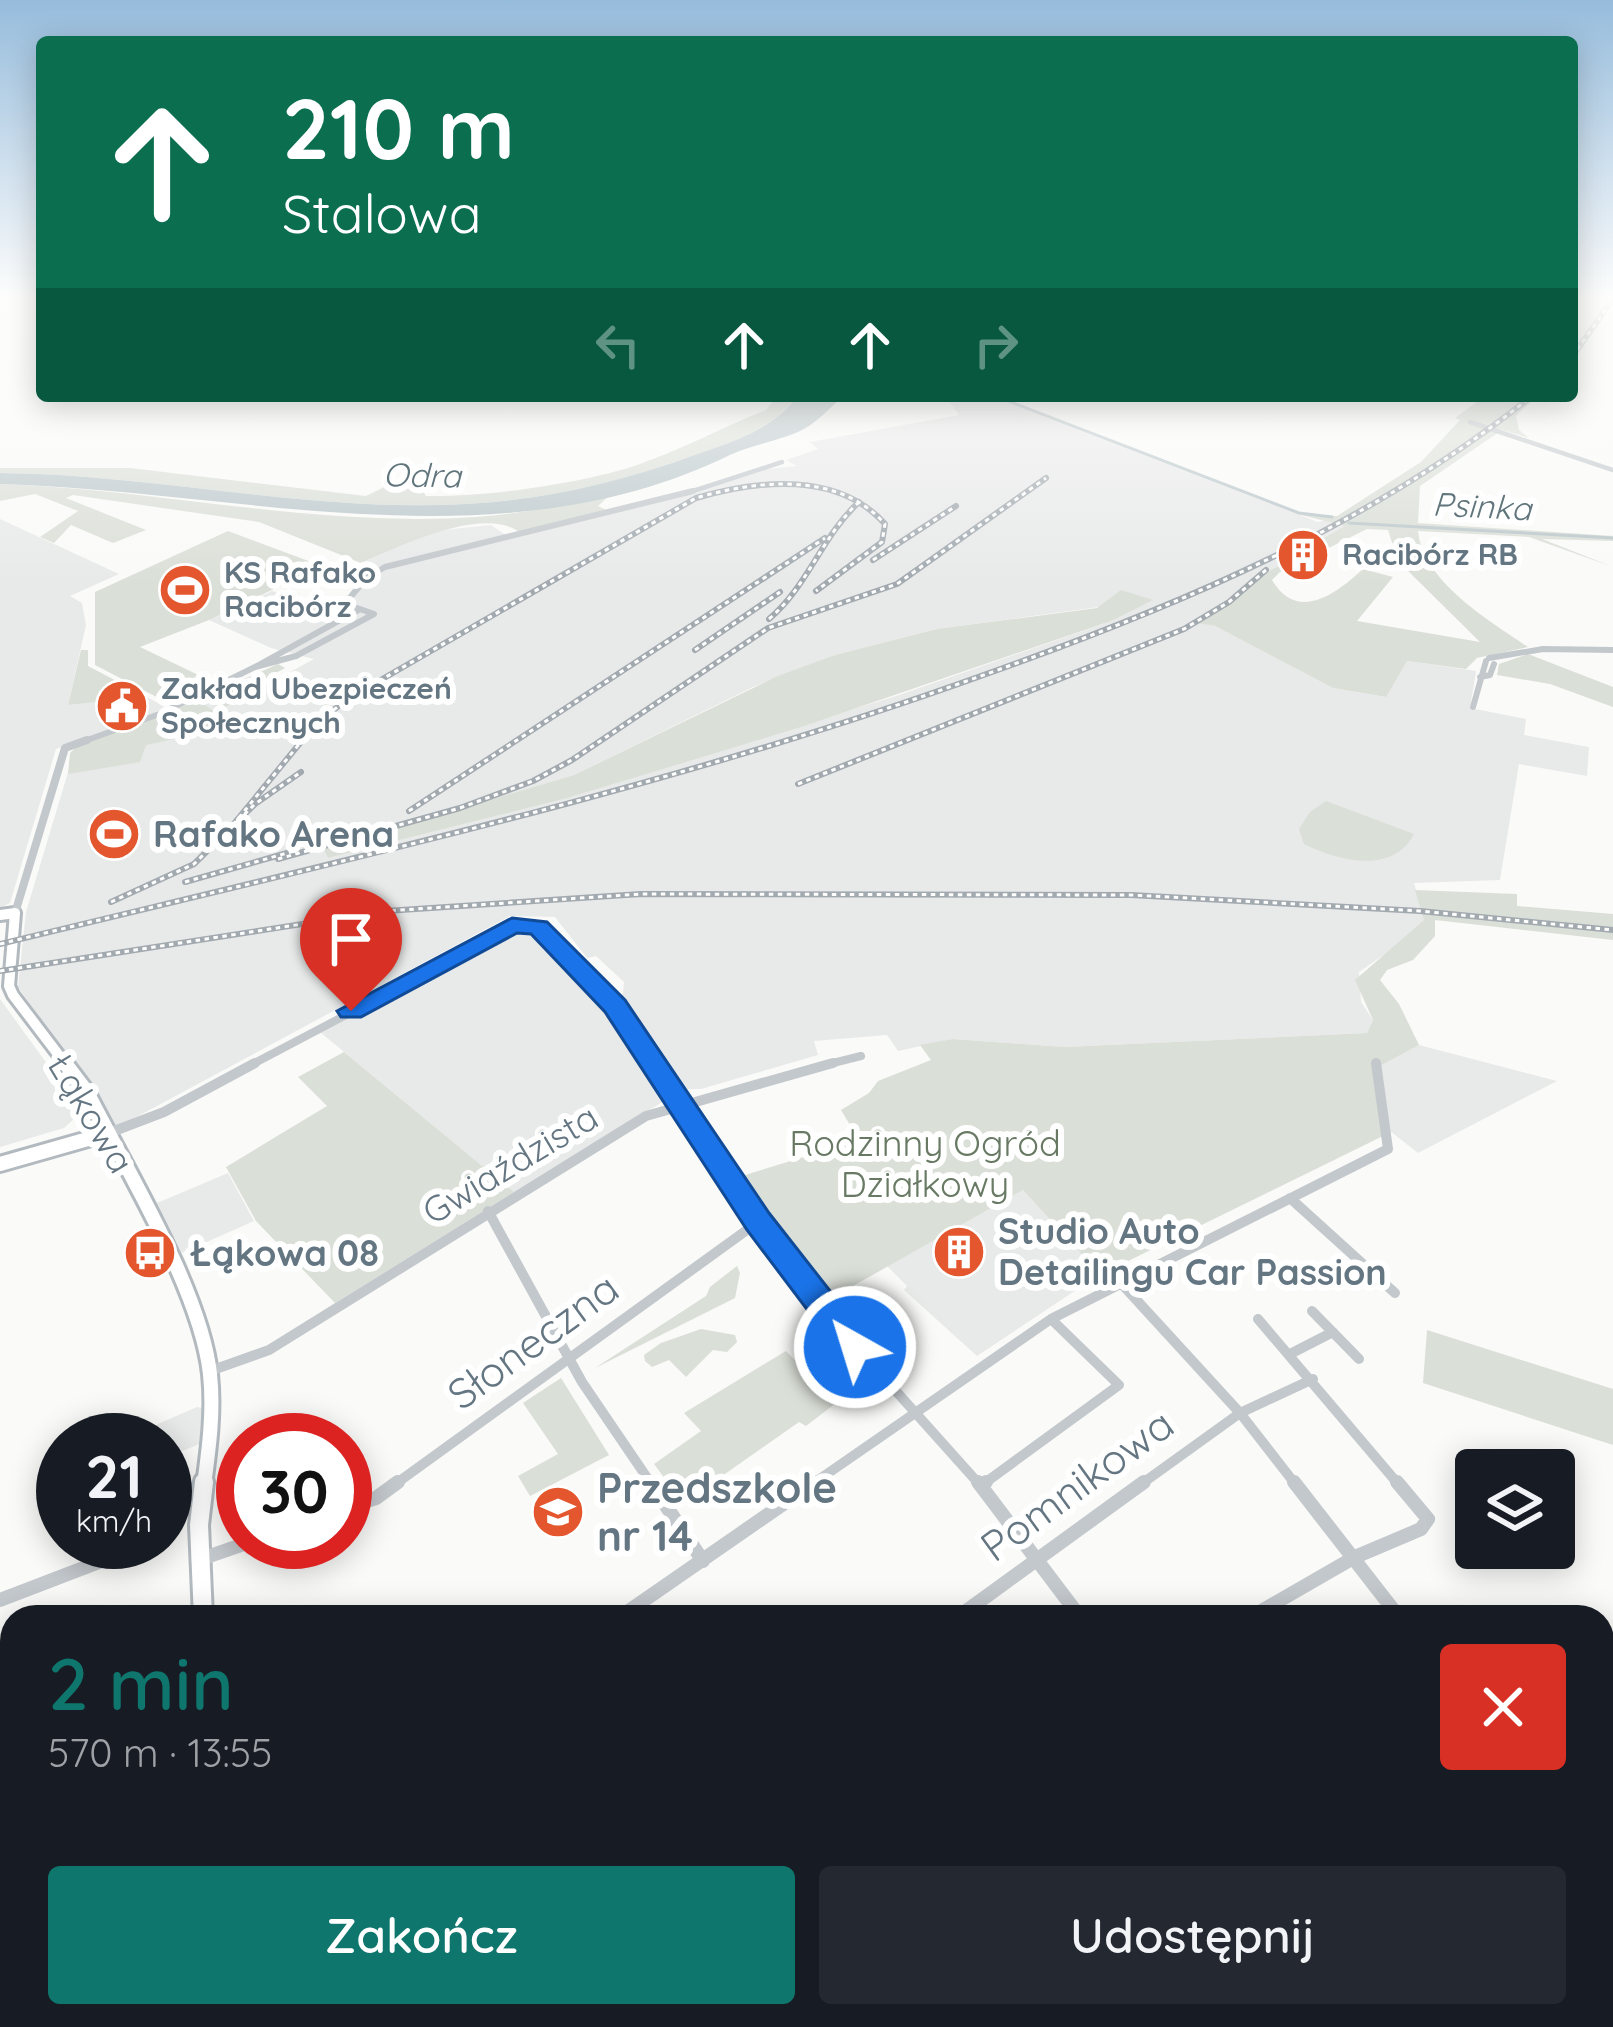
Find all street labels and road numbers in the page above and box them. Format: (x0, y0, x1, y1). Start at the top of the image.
street label: Łąkowa (38, 1045, 145, 1181)
street label: Gwiaździsta (414, 1094, 606, 1233)
street label: Słoneczna (437, 1261, 628, 1420)
street label: Pomnikowa (970, 1397, 1184, 1572)

